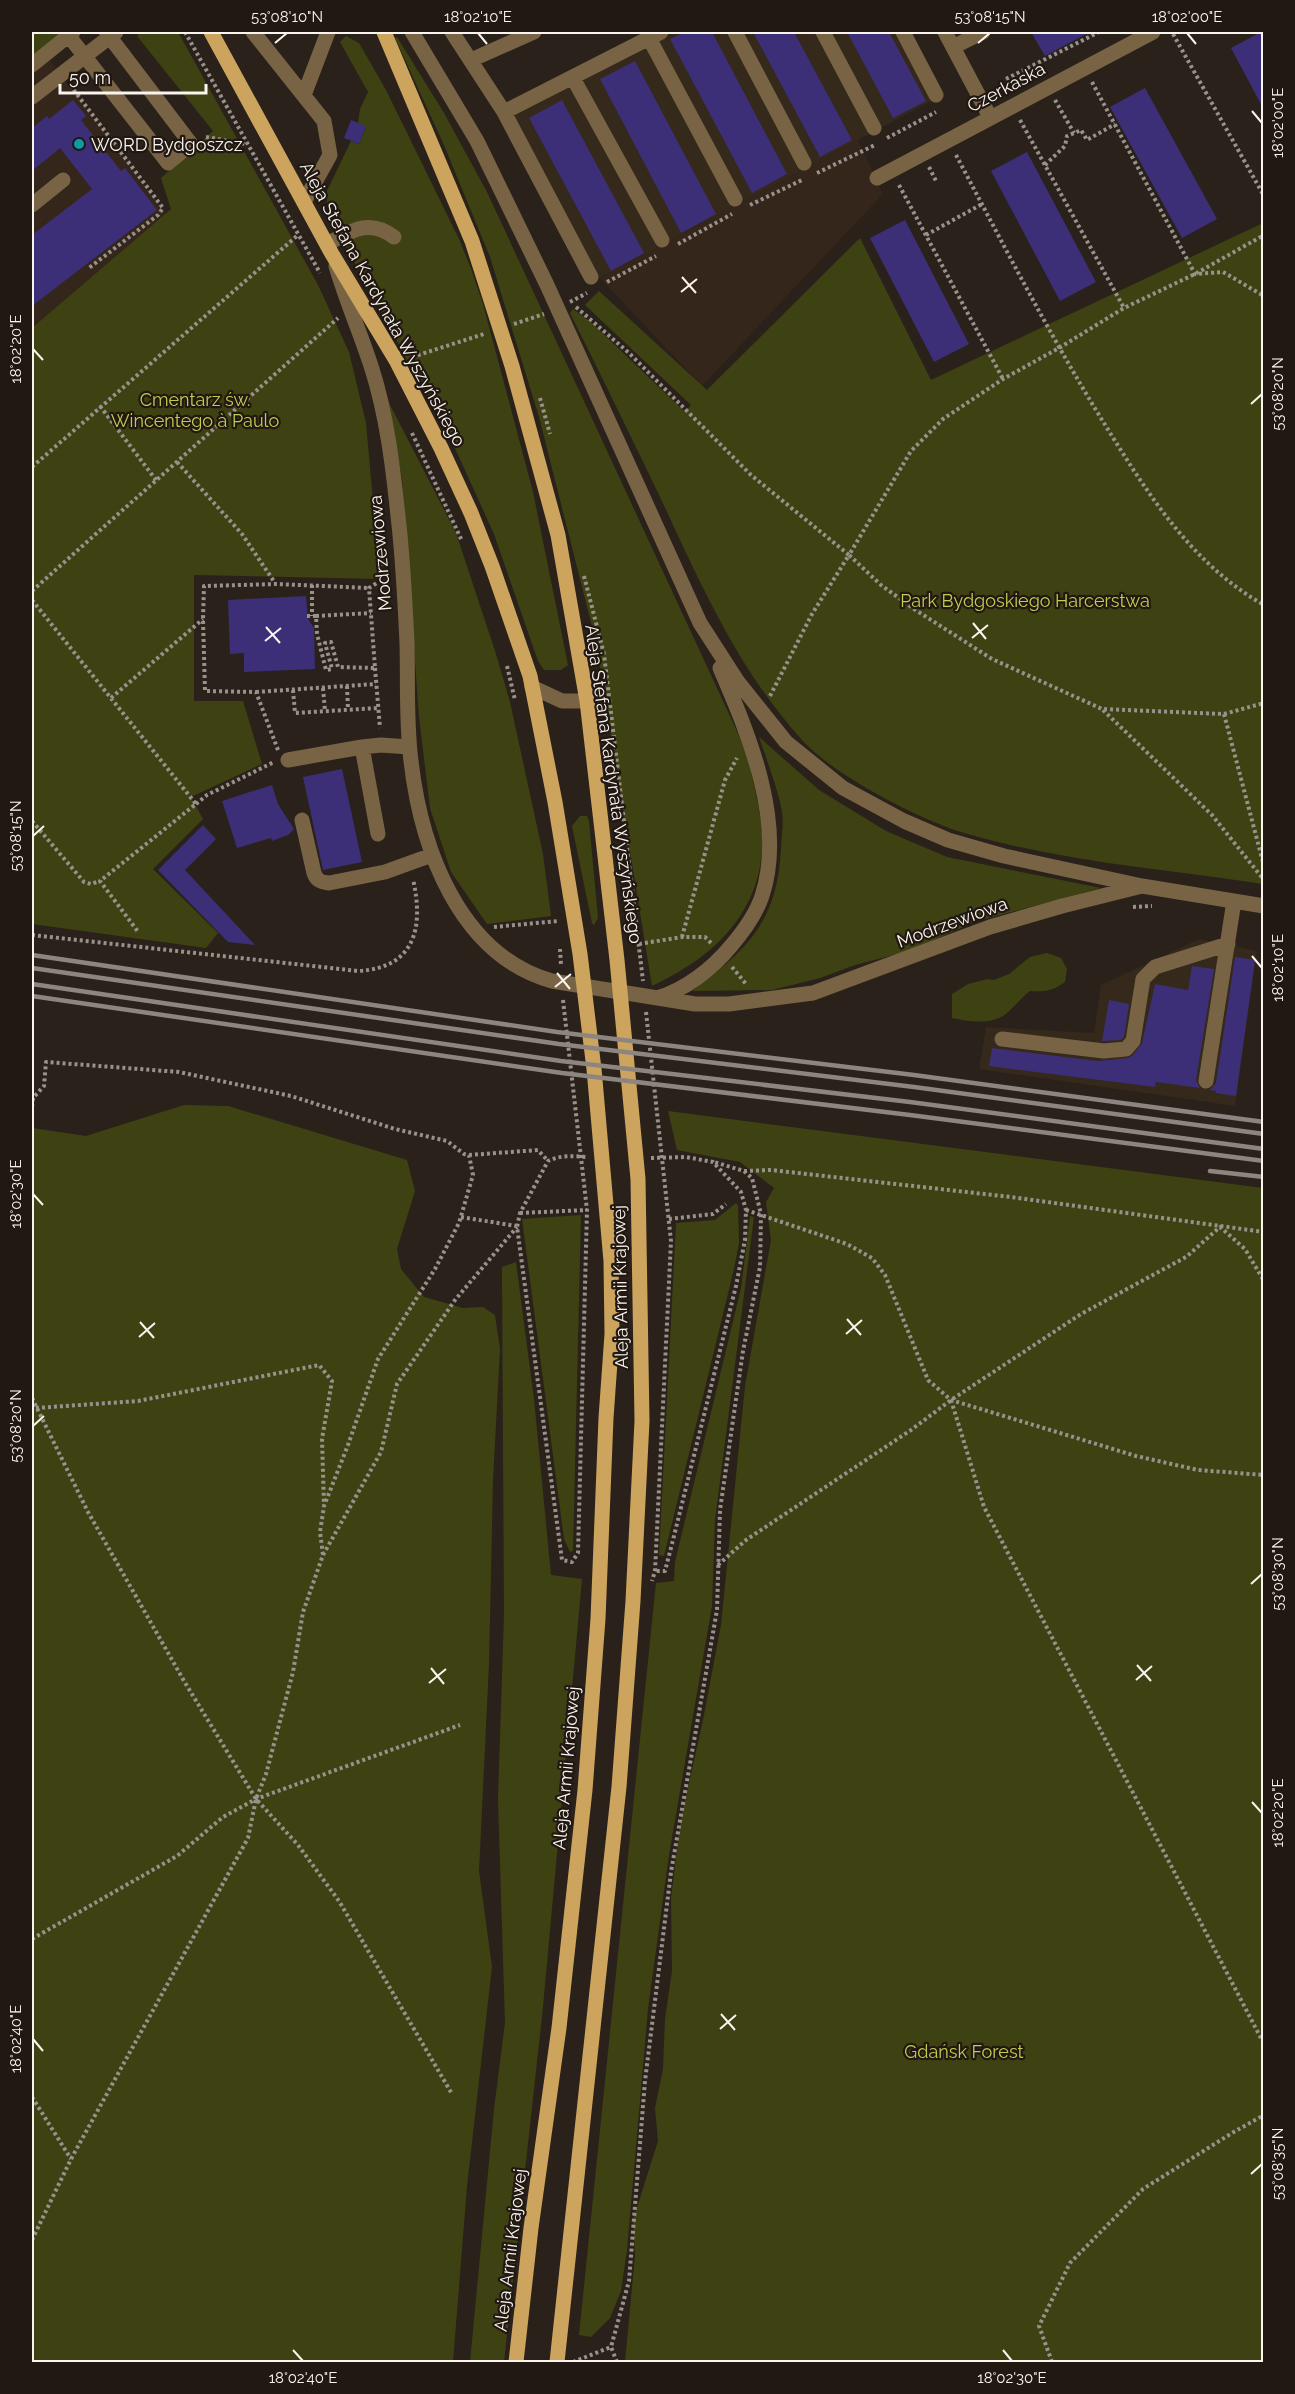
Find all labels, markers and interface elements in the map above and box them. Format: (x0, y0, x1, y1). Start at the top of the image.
text: 53°08'10"N (251, 8, 323, 26)
text: 18°02'10"E (444, 8, 512, 26)
text: 53°08'15"N (954, 8, 1026, 26)
text: 18°02'00"E (1152, 8, 1222, 26)
scale bar (60, 57, 206, 95)
street label: Czerkaska (963, 58, 1049, 116)
text: 50 m (69, 67, 111, 88)
text: 18°02'00"E (1269, 88, 1287, 158)
place label: WORD Bydgoszcz (91, 134, 243, 155)
marker: WORD Bydgoszcz (72, 137, 86, 151)
street label: Aleja Stefana Kardynała Wyszyńskiego (296, 158, 470, 450)
text: 18°02'20"E (7, 314, 25, 384)
text: 53°08'20"N (1269, 357, 1287, 431)
park label: Cmentarz św. Wincentego à Paulo (111, 389, 280, 431)
street label: Modrzewiowa (364, 494, 396, 612)
park label: Park Bydgoskiego Harcerstwa (900, 590, 1150, 611)
street label: Aleja Stefana Kardynała Wyszyńskiego (581, 623, 647, 945)
text: 53°08'15"N (7, 800, 25, 872)
street label: Modrzewiowa (894, 892, 1010, 952)
text: 18°02'10"E (1269, 934, 1287, 1002)
text: 18°02'30"E (7, 1159, 25, 1229)
street label: Aleja Armii Krajowej (608, 1205, 632, 1369)
text: 53°08'20"N (7, 1389, 25, 1463)
text: 53°08'30"N (1269, 1537, 1287, 1611)
street label: Aleja Armii Krajowej (548, 1685, 584, 1851)
text: 18°02'20"E (1269, 1778, 1287, 1848)
text: 18°02'40"E (7, 2005, 25, 2073)
park label: Gdańsk Forest (904, 2041, 1024, 2062)
text: 53°08'35"N (1269, 2128, 1287, 2200)
street label: Aleja Armii Krajowej (490, 2167, 530, 2333)
text: 18°02'40"E (269, 2369, 337, 2387)
text: 18°02'30"E (977, 2369, 1047, 2387)

